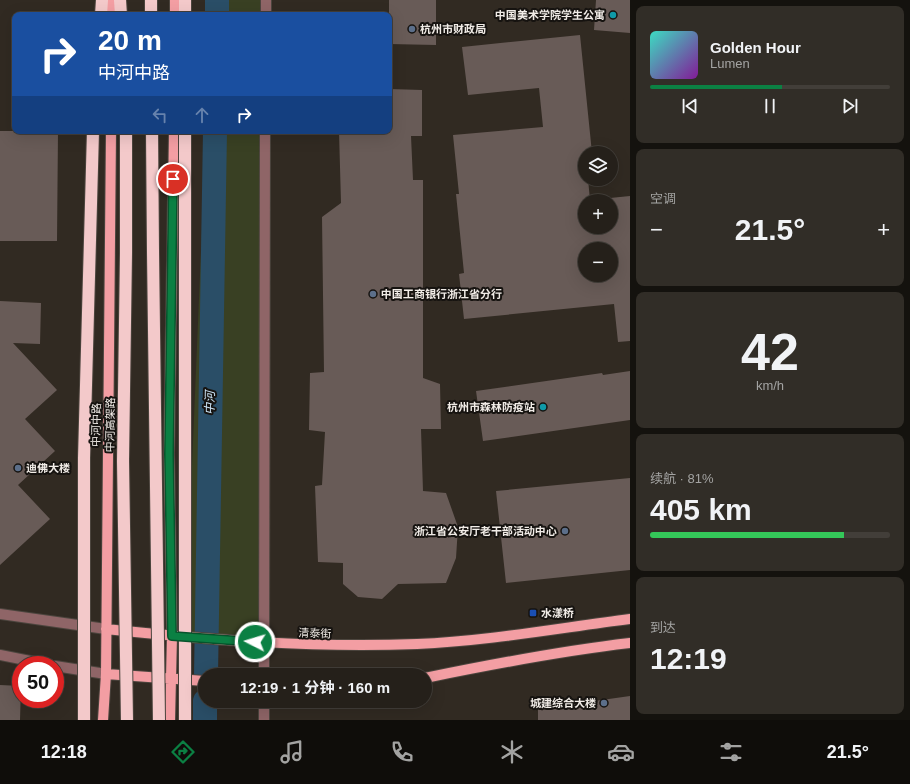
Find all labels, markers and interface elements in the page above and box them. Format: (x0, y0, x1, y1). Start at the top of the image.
place label: 中国美术学院学生公寓 (495, 9, 605, 21)
marker: 中国美术学院学生公寓 (608, 10, 618, 20)
place label: 杭州市财政局 (420, 23, 486, 35)
marker: 杭州市财政局 (407, 24, 417, 34)
text: 20 m (98, 25, 162, 56)
icon: right (32, 28, 84, 80)
text: Golden Hour (710, 39, 801, 56)
text: Lumen (710, 56, 750, 71)
text: 中河中路 (98, 63, 170, 83)
icon: previous (679, 95, 701, 117)
icon: pause (759, 95, 781, 117)
icon: next (839, 95, 861, 117)
icon: left (149, 104, 171, 126)
icon: ahead (191, 104, 213, 126)
icon: right (233, 104, 255, 126)
map controls (578, 146, 618, 282)
button: layers (578, 146, 618, 186)
pin (156, 162, 190, 196)
icon: arrive (162, 168, 184, 190)
text: 空调 (650, 191, 676, 206)
button: + (578, 194, 618, 234)
text: 21.5° (735, 213, 805, 246)
text: − (650, 217, 663, 242)
text: + (877, 217, 890, 242)
button: − (578, 242, 618, 282)
place label: 中国工商银行浙江省分行 (381, 288, 502, 300)
marker: 中国工商银行浙江省分行 (368, 289, 378, 299)
text: 42 (741, 323, 799, 381)
text: km/h (756, 378, 784, 393)
water label: 中河 (203, 389, 217, 415)
street label: 中河高架路 (104, 397, 116, 453)
place label: 杭州市森林防疫站 (447, 401, 535, 413)
marker: 杭州市森林防疫站 (538, 402, 548, 412)
street label: 中河中路 (90, 403, 102, 447)
place label: 迪佛大楼 (26, 462, 70, 474)
marker: 迪佛大楼 (13, 463, 23, 473)
text: 续航 · 81% (650, 471, 714, 486)
text: 405 km (650, 493, 752, 526)
place label: 浙江省公安厅老干部活动中心 (414, 525, 557, 537)
marker: 浙江省公安厅老干部活动中心 (560, 526, 570, 536)
place label: 水漾桥 (541, 607, 574, 619)
marker: 水漾桥 (528, 608, 538, 618)
text: 到达 (650, 620, 676, 635)
position arrow (234, 621, 276, 663)
street label: 清泰街 (298, 626, 332, 640)
text: 12:19 (650, 642, 727, 675)
speed limit sign: 50 (12, 656, 64, 708)
text: 12:19 · 1 分钟 · 160 m (240, 679, 390, 696)
place label: 城建综合大楼 (530, 697, 596, 709)
marker: 城建综合大楼 (599, 698, 609, 708)
icon: directions (169, 738, 197, 766)
icon: music (278, 738, 306, 766)
icon: phone (388, 738, 416, 766)
icon: climate (498, 738, 526, 766)
icon: car (607, 738, 635, 766)
icon: filters (717, 738, 745, 766)
text: 12:18 (41, 742, 87, 762)
text: 21.5° (827, 742, 869, 762)

